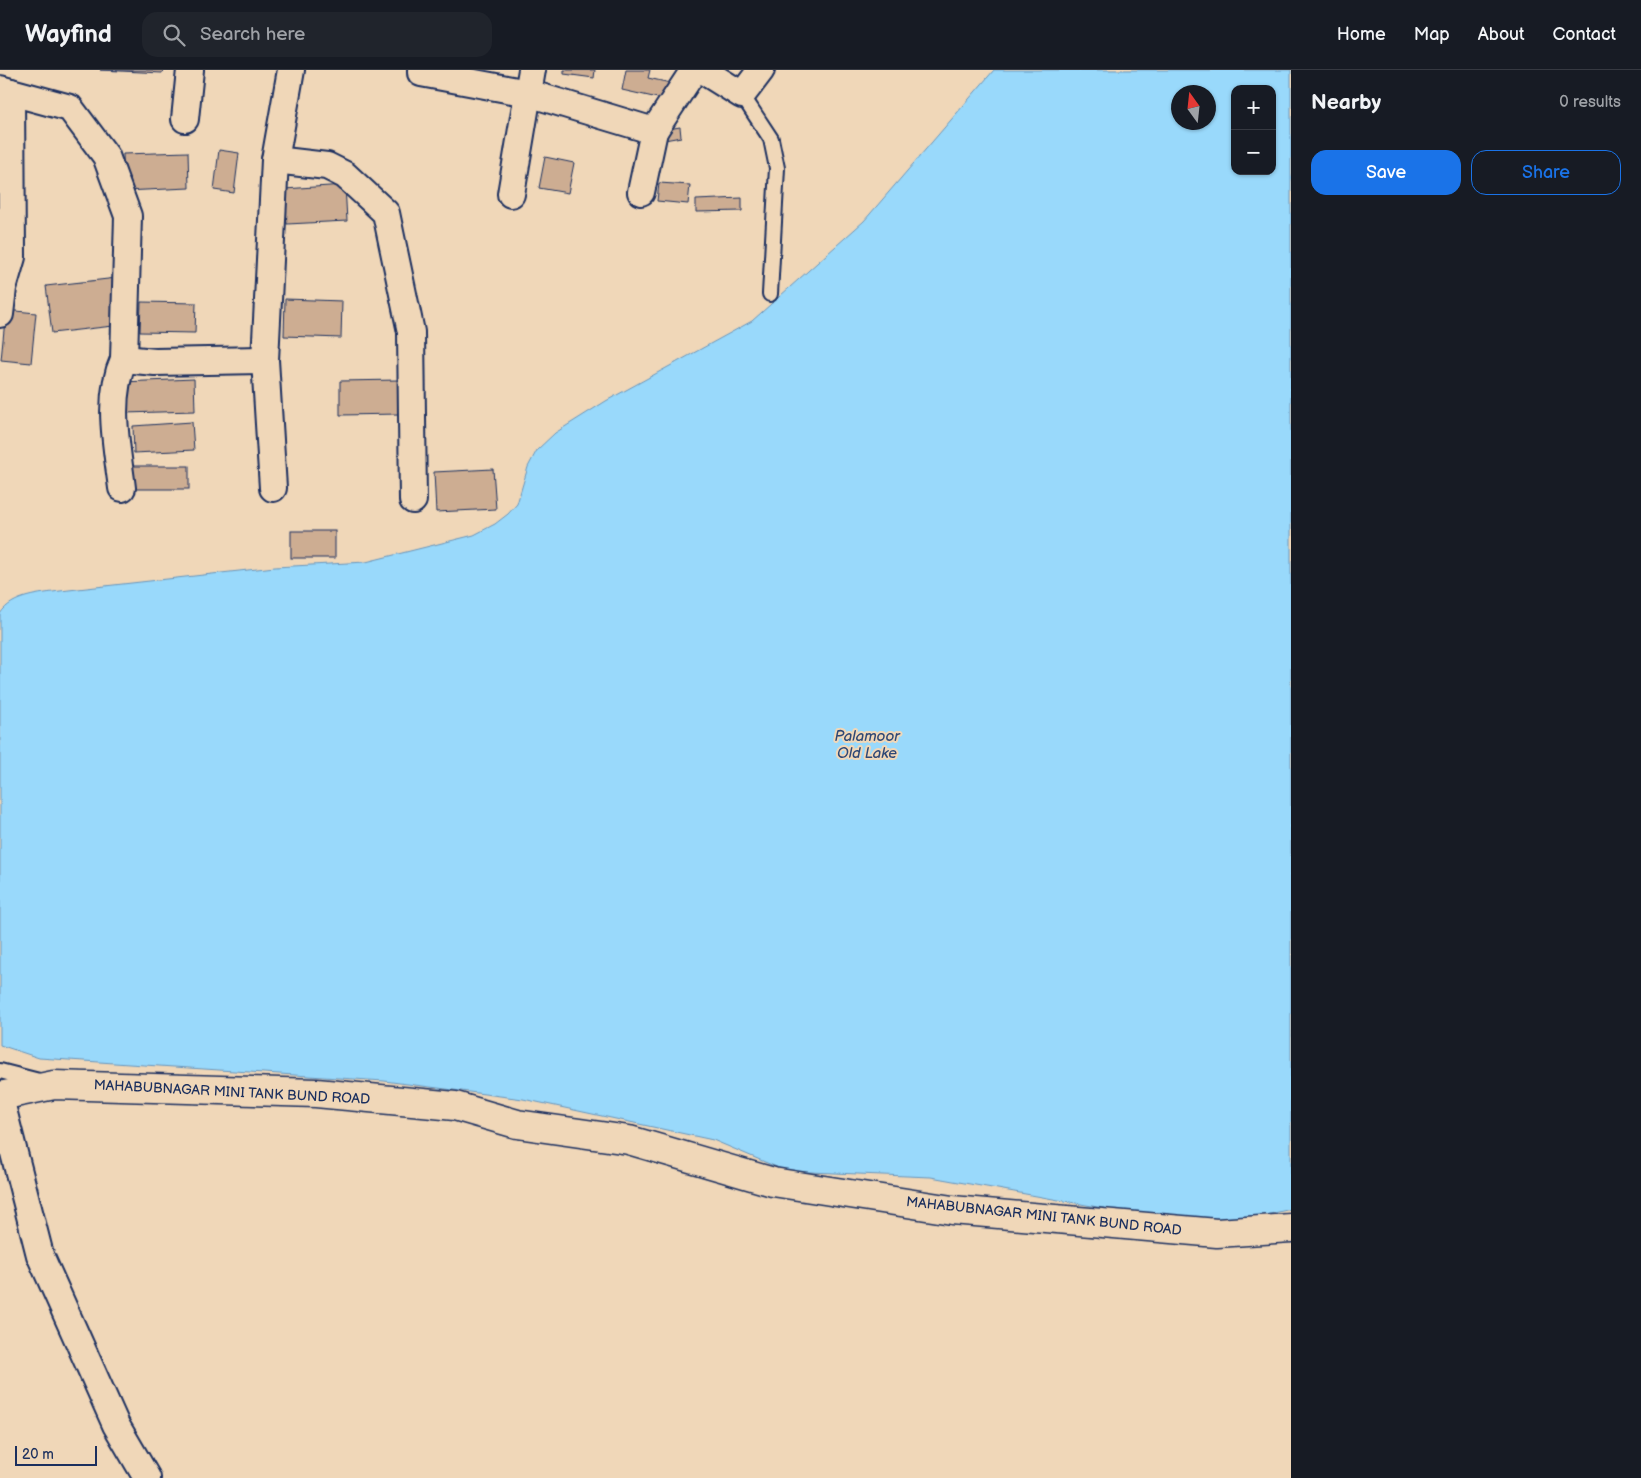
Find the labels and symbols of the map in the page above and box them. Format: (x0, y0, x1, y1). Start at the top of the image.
north arrow (1171, 85, 1216, 130)
water label: Palamoor Old Lake (834, 727, 901, 763)
street label: MAHABUBNAGAR MINI TANK BUND ROAD (93, 1076, 371, 1108)
street label: MAHABUBNAGAR MINI TANK BUND ROAD (905, 1193, 1183, 1239)
scale bar (15, 1443, 98, 1466)

